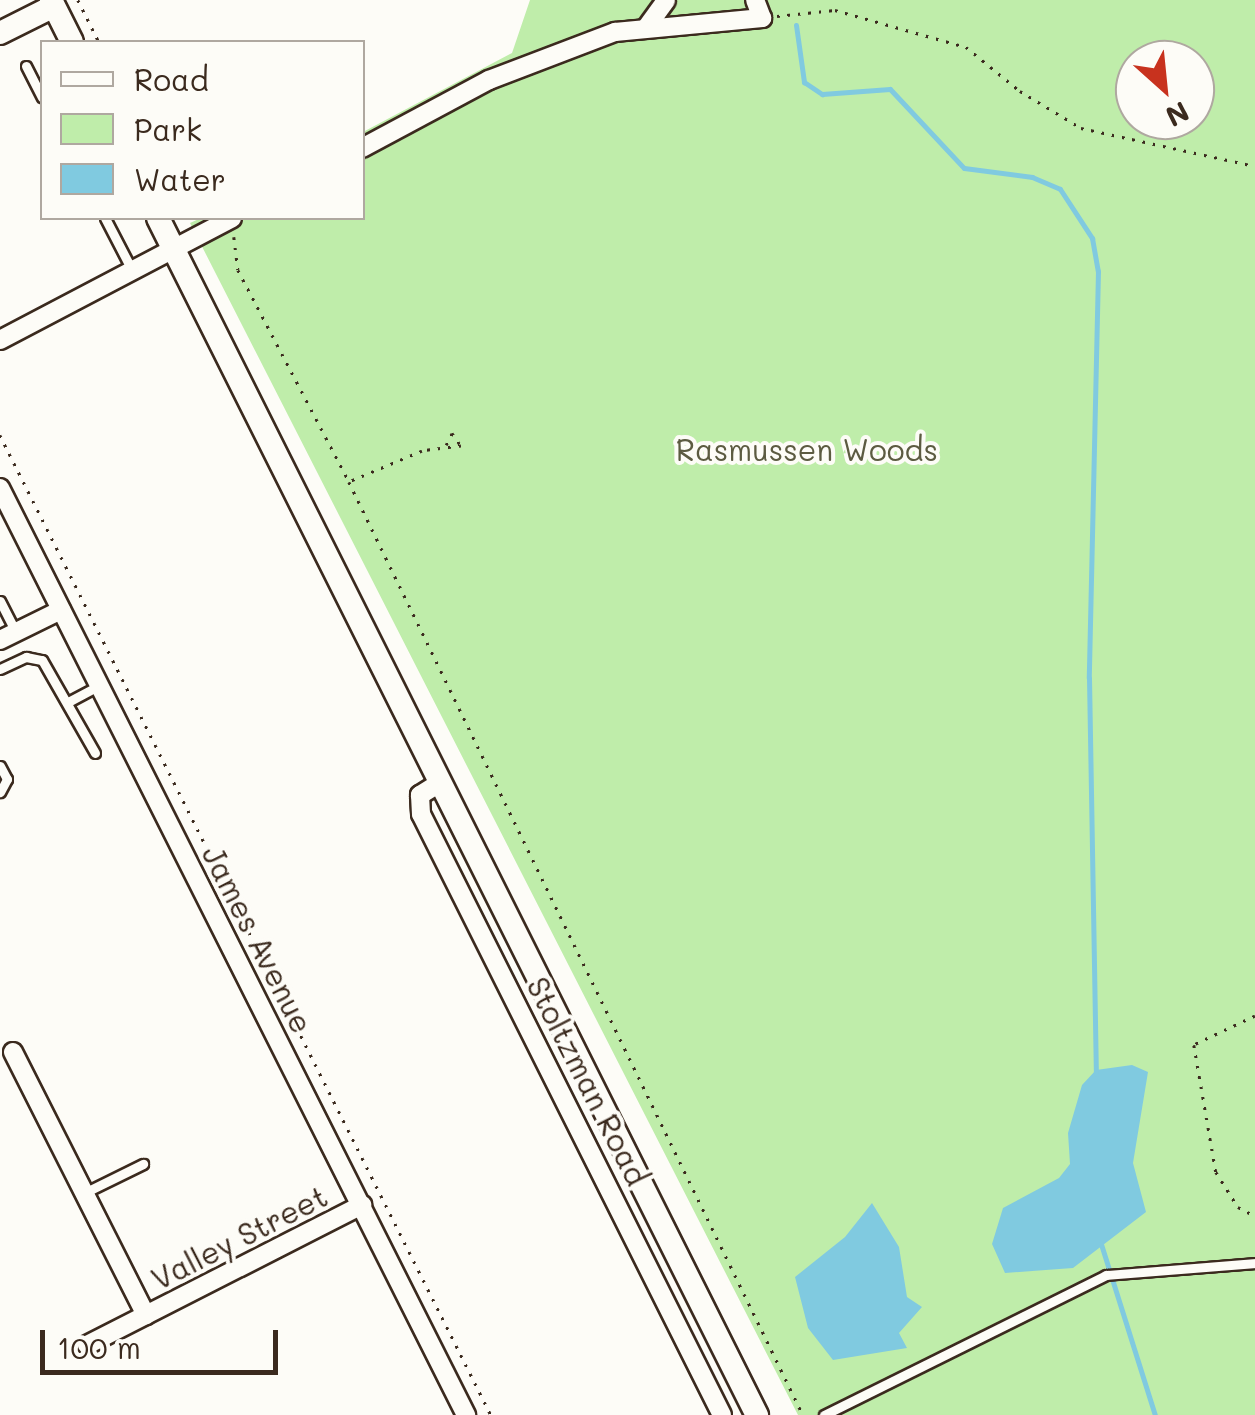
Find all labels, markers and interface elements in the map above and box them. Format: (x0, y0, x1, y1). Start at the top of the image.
legend (40, 40, 365, 220)
north arrow (1115, 40, 1215, 140)
text: Road (134, 59, 209, 99)
text: N (1160, 94, 1195, 136)
text: Park (134, 109, 202, 149)
text: Water (134, 159, 226, 199)
park label: Rasmussen Woods (676, 431, 938, 467)
street label: James Avenue (195, 839, 321, 1039)
street label: Stoltzman Road (520, 971, 656, 1191)
street label: Valley Street (145, 1177, 333, 1297)
scale bar (45, 1310, 282, 1372)
text: 100 m (57, 1327, 141, 1367)

